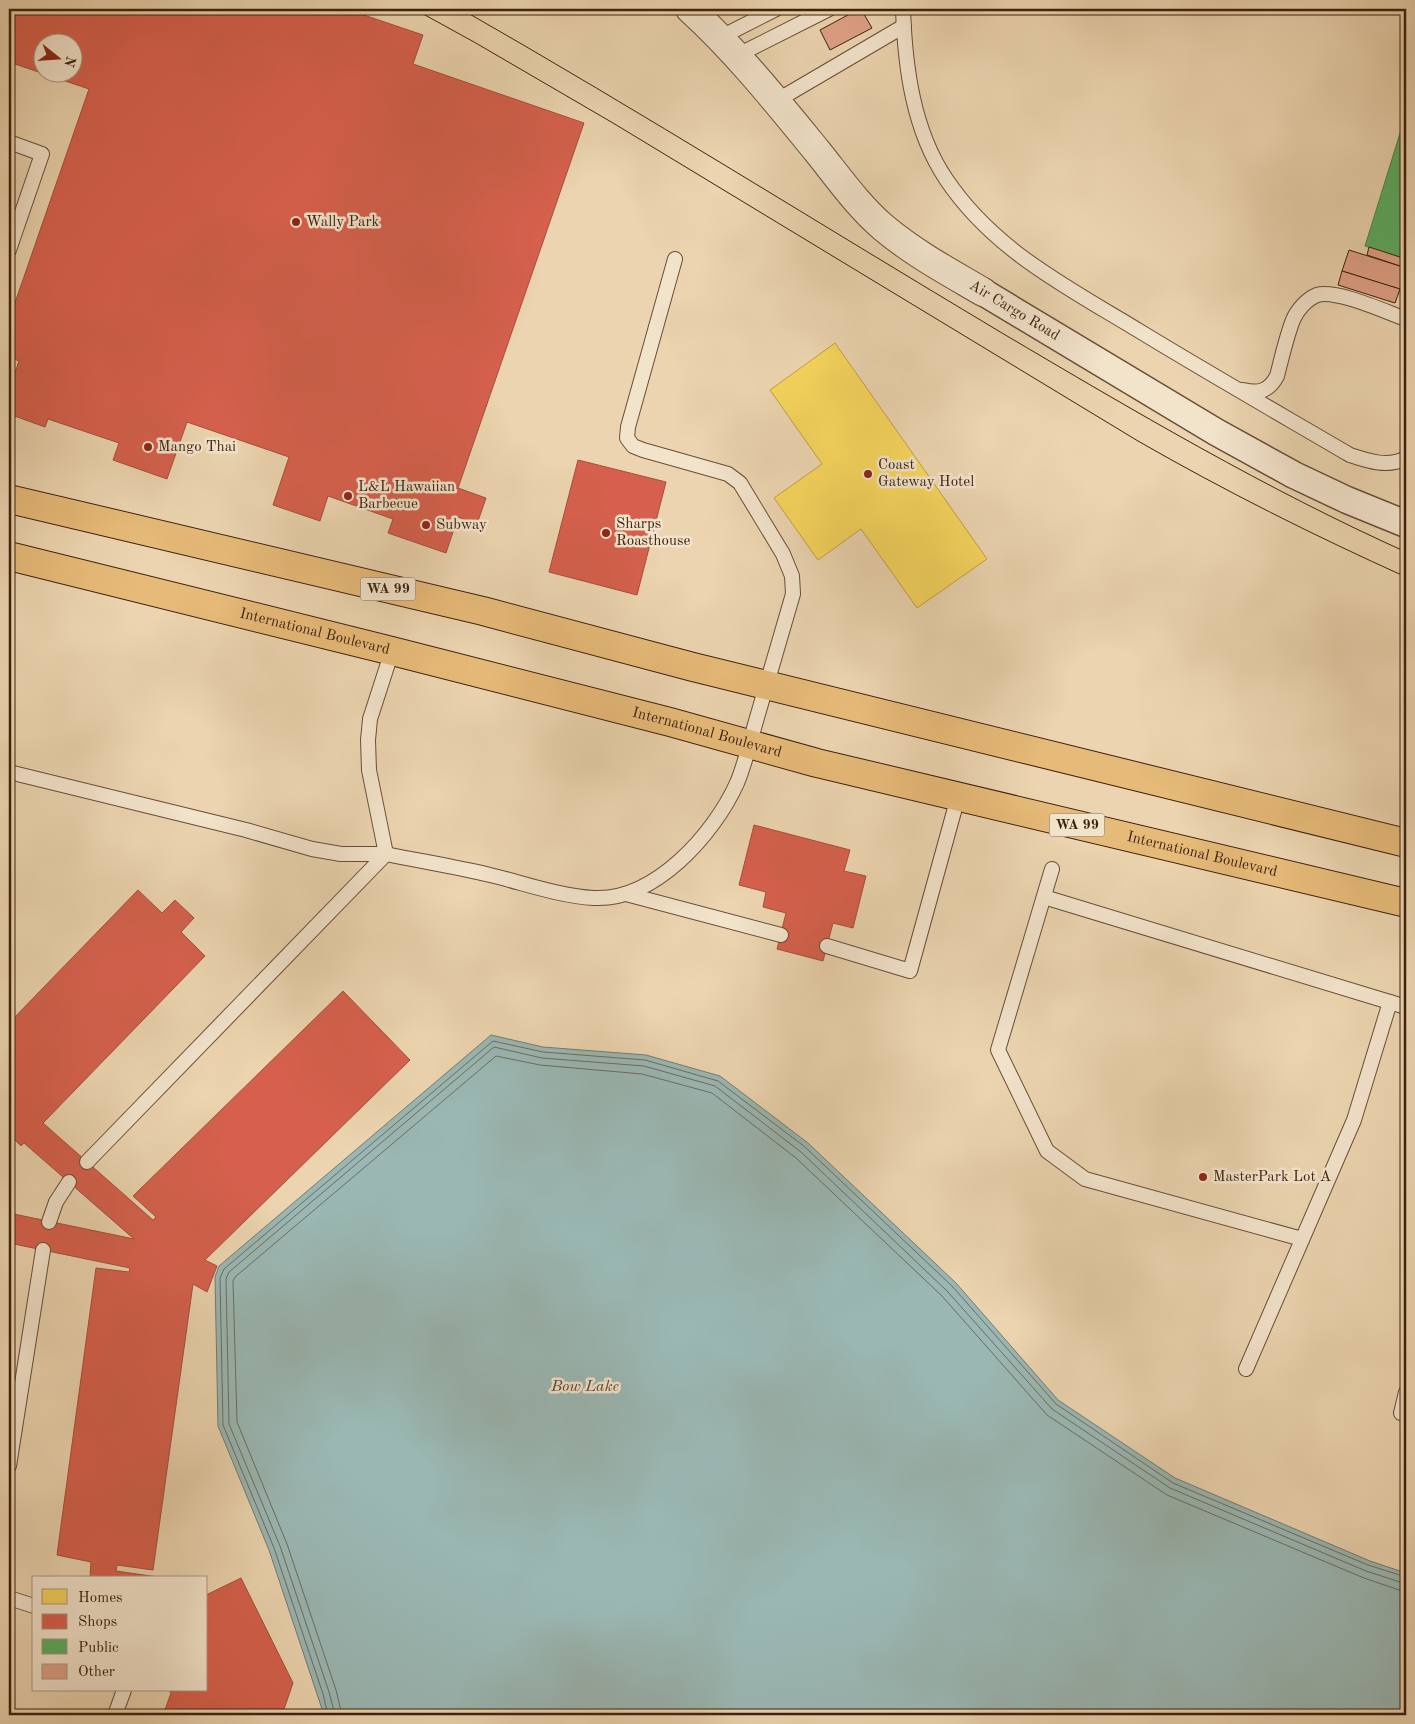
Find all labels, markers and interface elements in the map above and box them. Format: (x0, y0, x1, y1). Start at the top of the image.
north arrow (32, 32, 82, 82)
text: N (61, 54, 78, 69)
place label: Wally Park (306, 215, 380, 230)
marker: Wally Park (290, 216, 302, 228)
street label: Air Cargo Road (966, 278, 1062, 344)
place label: Mango Thai (158, 440, 236, 455)
marker: Mango Thai (142, 441, 154, 453)
place label: Coast Gateway Hotel (878, 458, 974, 490)
marker: Coast Gateway Hotel (862, 468, 874, 480)
place label: L&L Hawaiian Barbecue (358, 480, 455, 512)
marker: L&L Hawaiian Barbecue (342, 490, 354, 502)
place label: Sharps Roasthouse (616, 517, 690, 549)
place label: Subway (436, 518, 487, 533)
marker: Subway (420, 519, 432, 531)
marker: Sharps Roasthouse (600, 527, 612, 539)
road number: WA 99 (360, 578, 416, 600)
street label: International Boulevard (238, 606, 392, 658)
street label: International Boulevard (631, 705, 783, 760)
road number: WA 99 (1050, 814, 1104, 836)
street label: International Boulevard (1125, 829, 1279, 880)
place label: MasterPark Lot A (1213, 1170, 1332, 1185)
marker: MasterPark Lot A (1197, 1171, 1209, 1183)
water label: Bow Lake (550, 1379, 620, 1395)
legend (32, 1576, 208, 1692)
text: Homes (78, 1591, 123, 1606)
text: Shops (78, 1615, 117, 1630)
text: Public (78, 1641, 119, 1656)
text: Other (78, 1665, 115, 1680)

